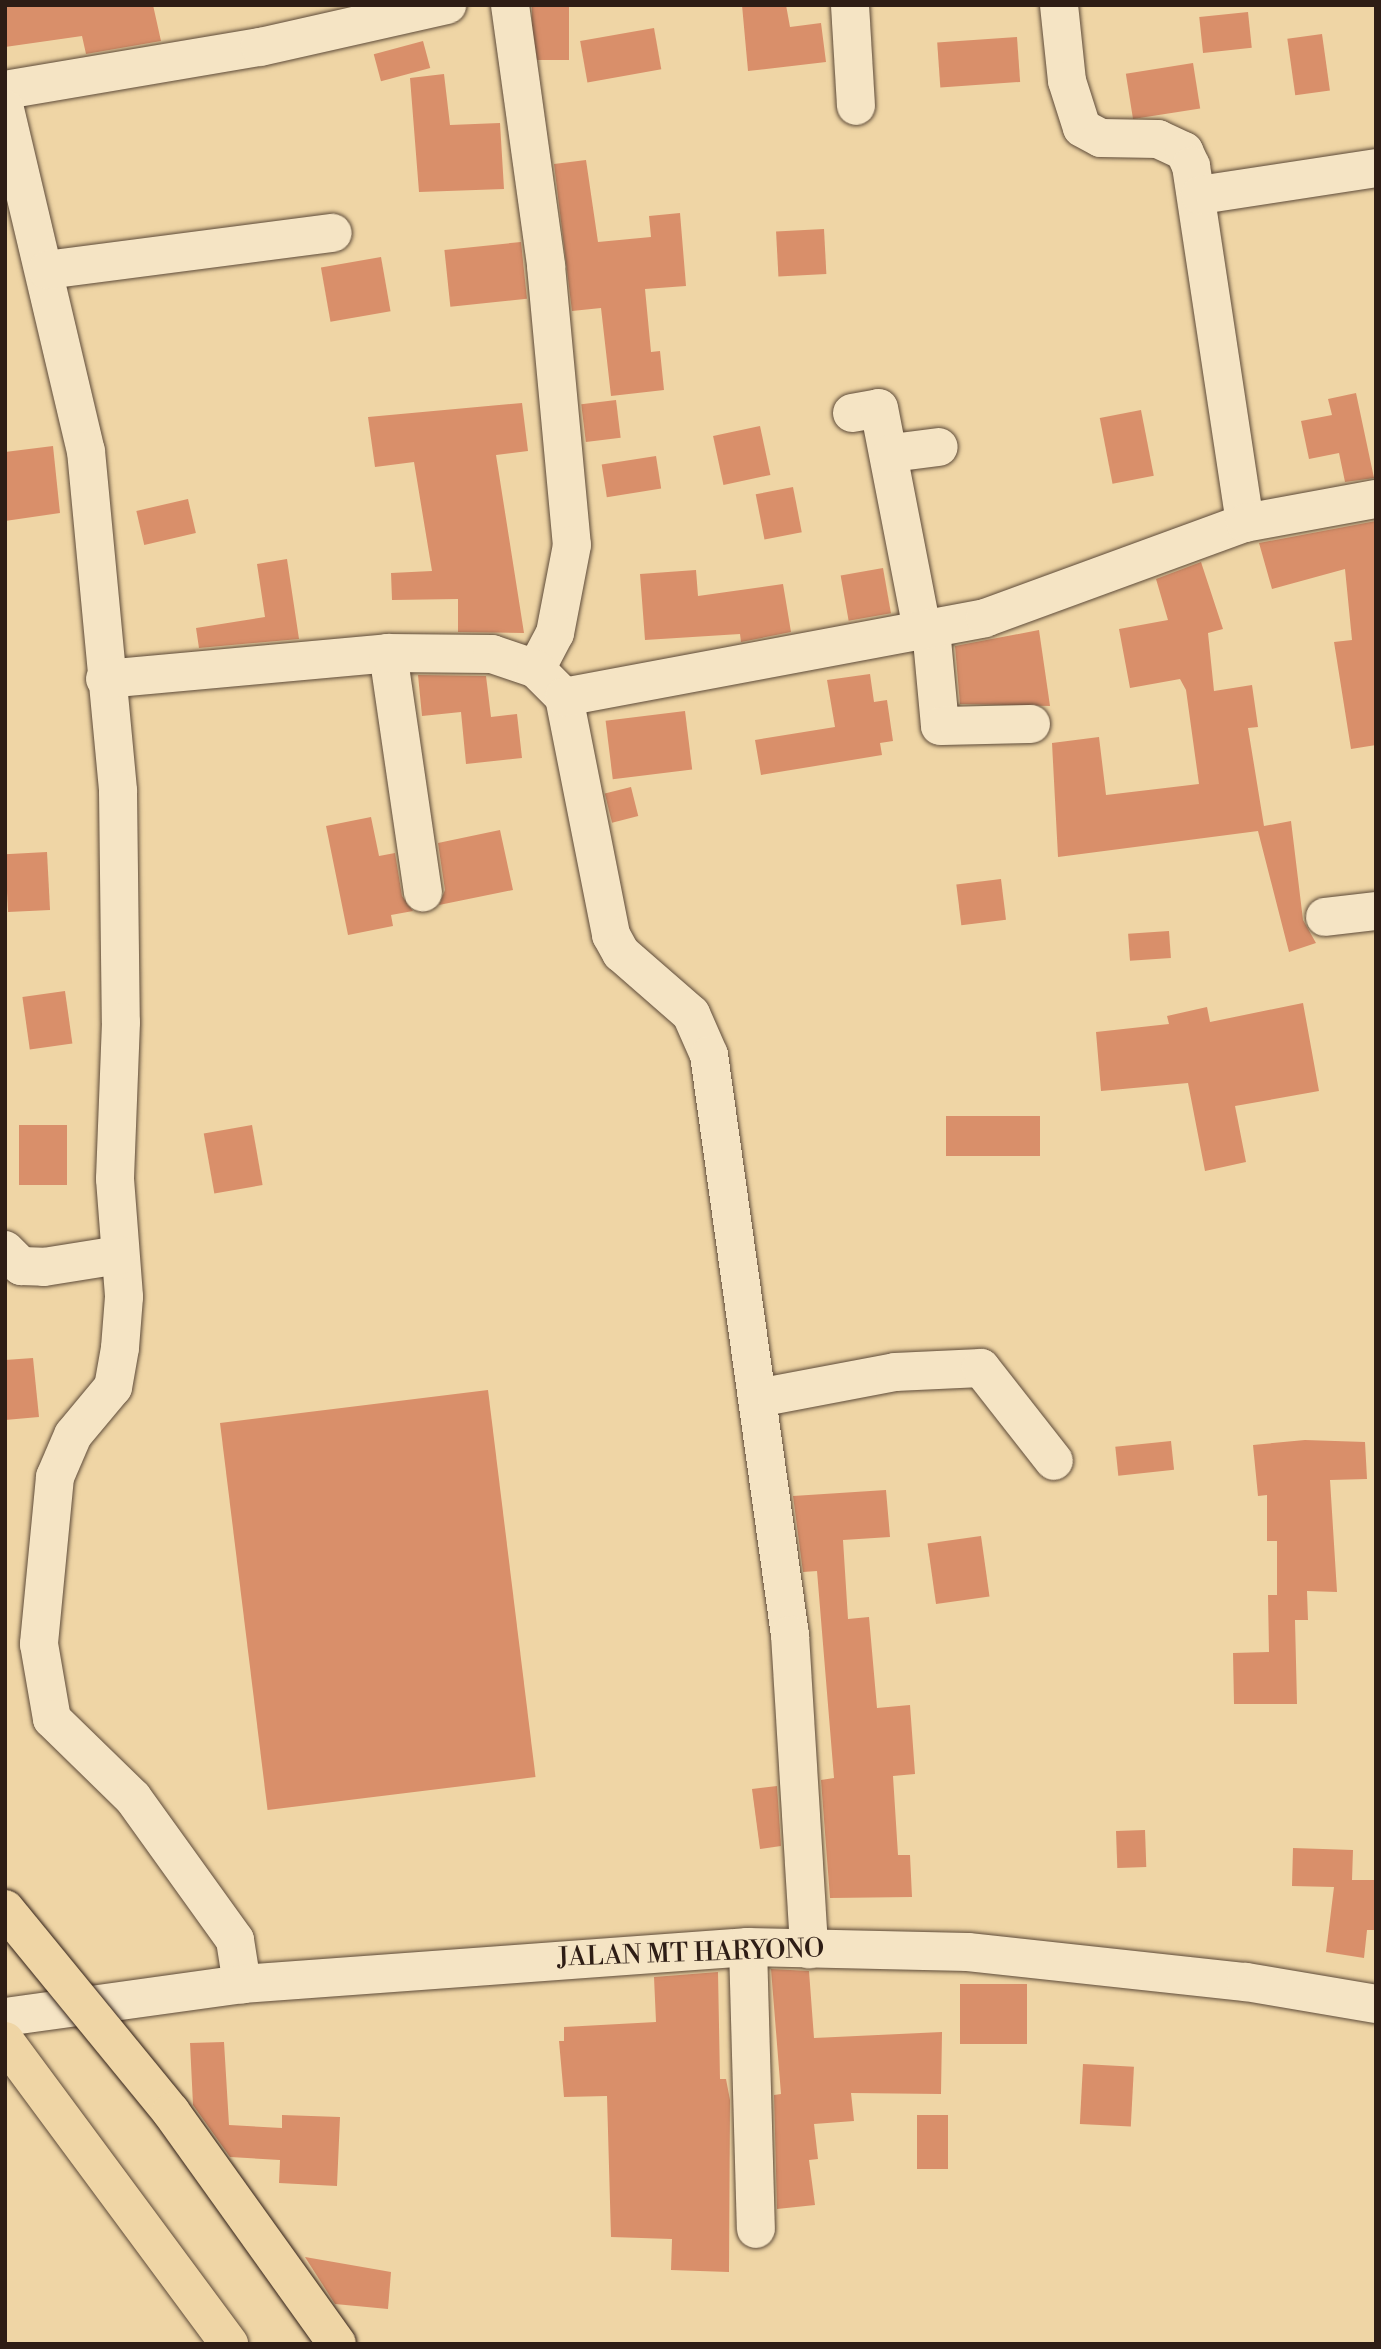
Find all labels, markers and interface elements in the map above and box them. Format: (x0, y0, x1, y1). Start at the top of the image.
street label: JALAN MT HARYONO (557, 1934, 825, 1974)

